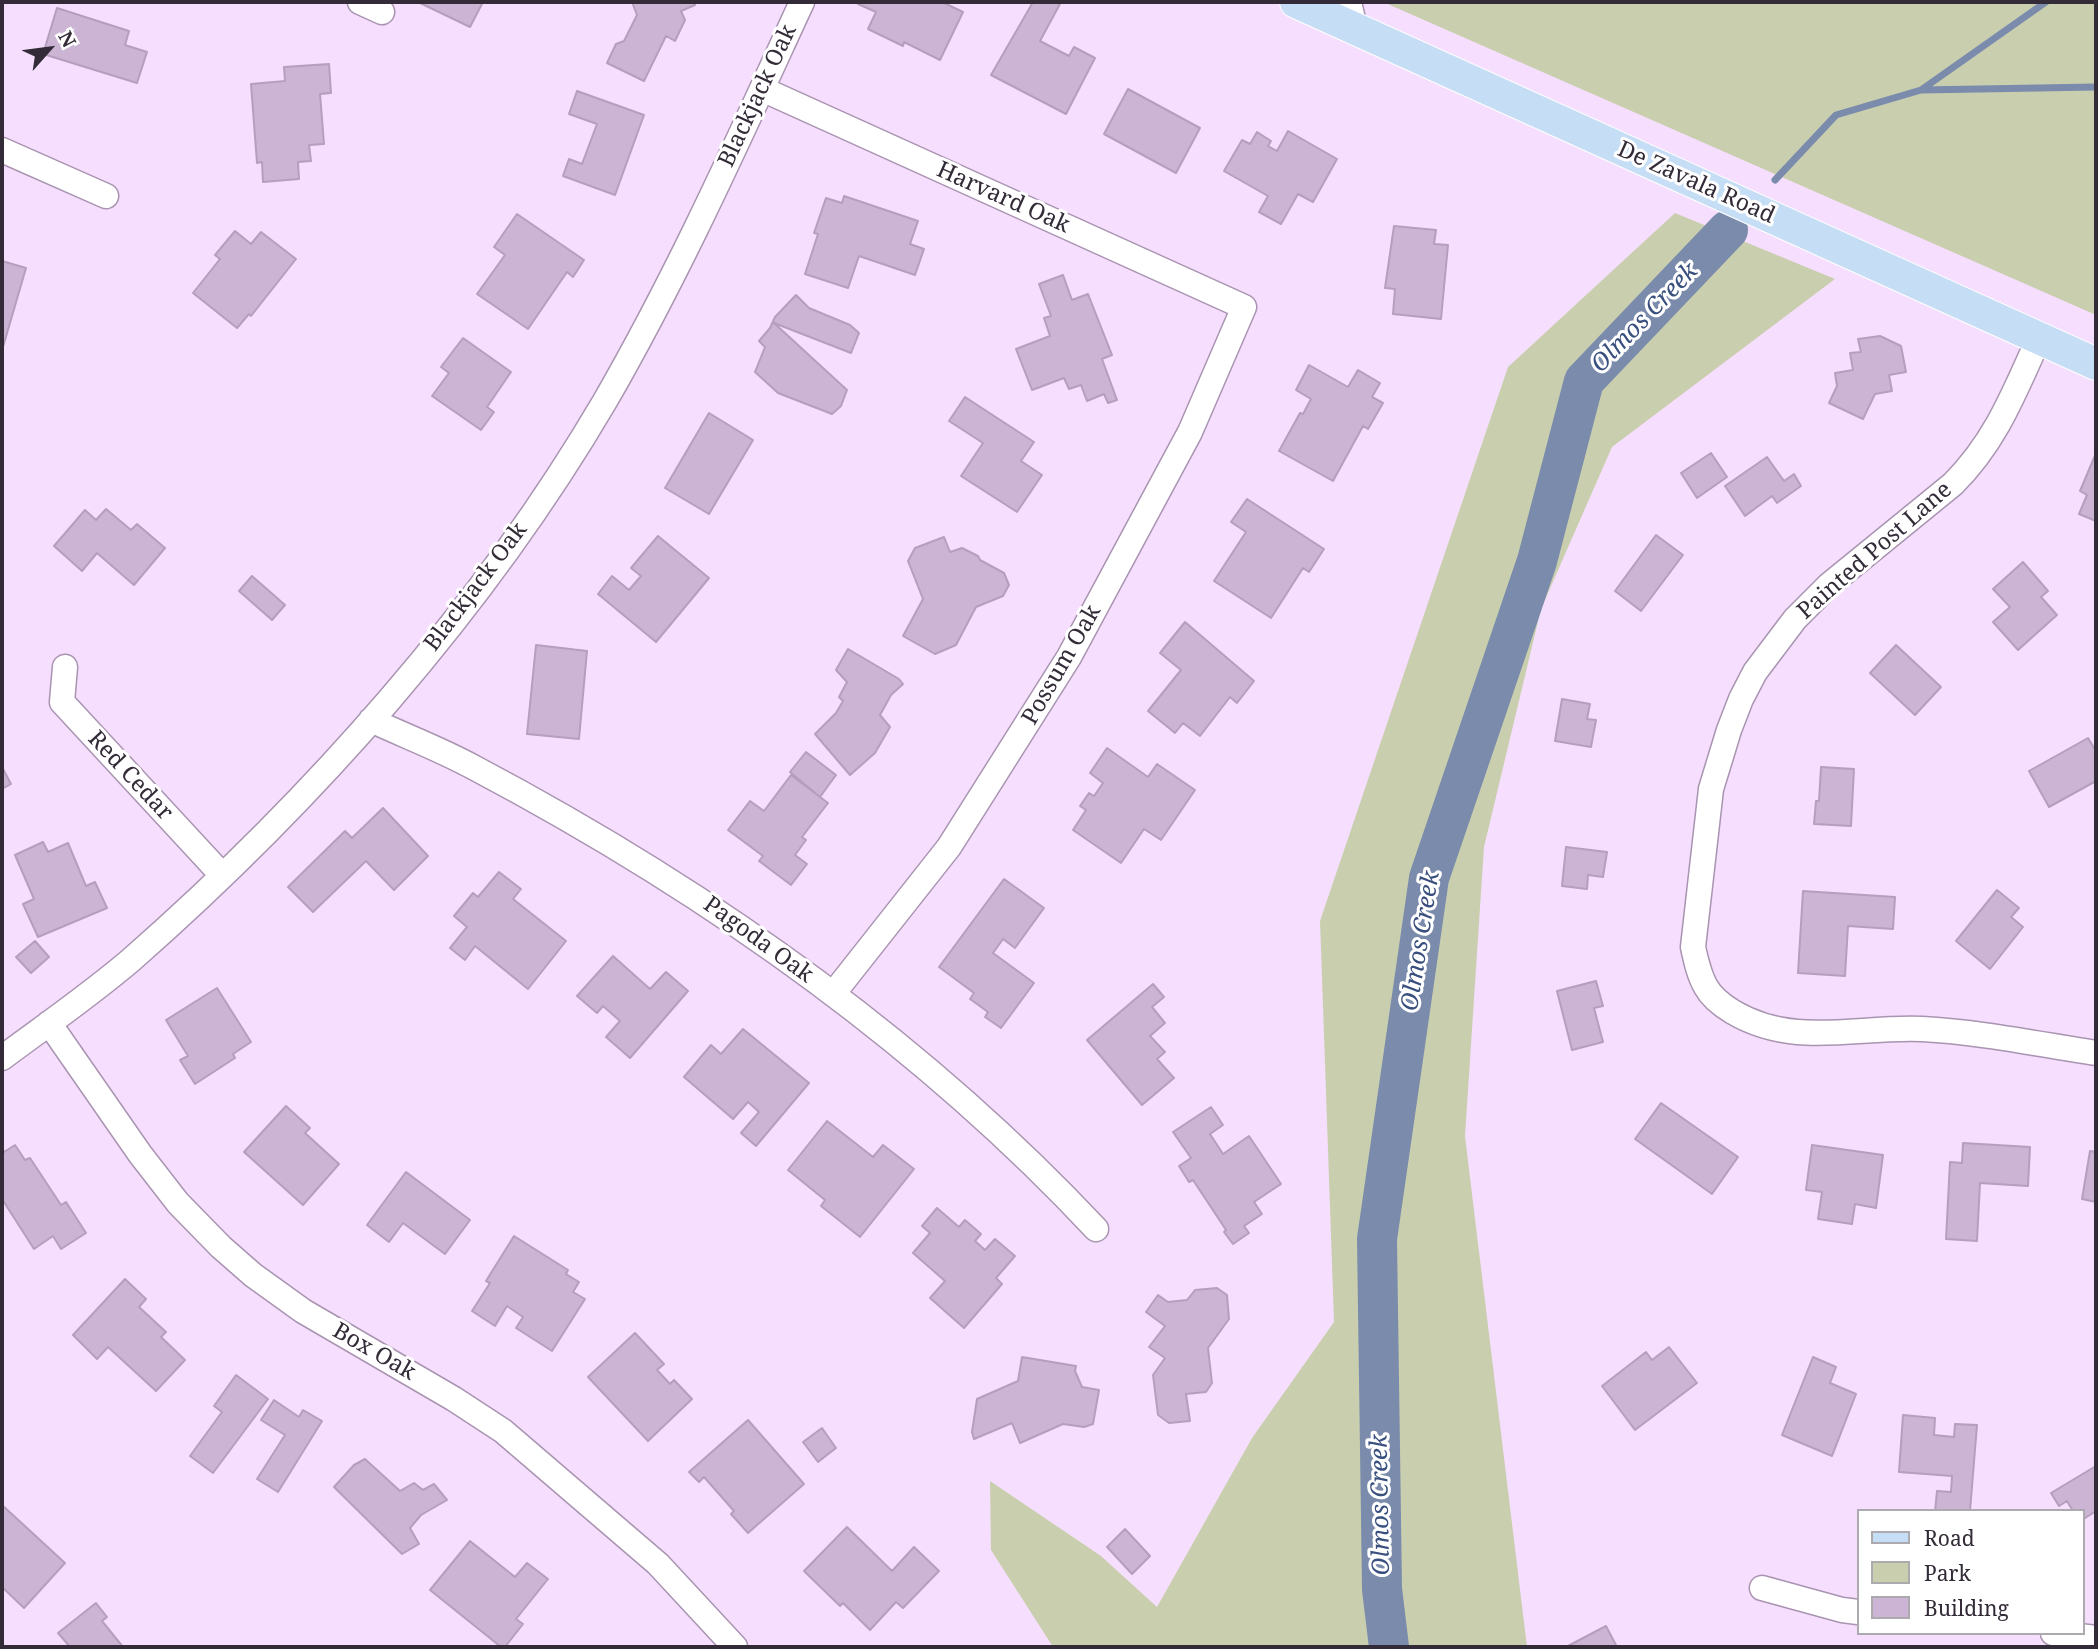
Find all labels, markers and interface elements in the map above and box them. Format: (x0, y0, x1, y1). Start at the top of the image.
north arrow (14, 14, 84, 84)
street label: Blackjack Oak (713, 20, 803, 172)
text: N (53, 26, 83, 52)
street label: De Zavala Road (1613, 136, 1779, 230)
street label: Harvard Oak (932, 156, 1074, 240)
water label: Olmos Creek (1586, 257, 1704, 379)
street label: Painted Post Lane (1792, 476, 1958, 626)
street label: Blackjack Oak (419, 517, 533, 657)
street label: Possum Oak (1017, 600, 1107, 730)
street label: Red Cedar (82, 726, 178, 826)
water label: Olmos Creek (1396, 869, 1446, 1013)
street label: Pagoda Oak (698, 891, 818, 989)
street label: Box Oak (328, 1317, 420, 1387)
water label: Olmos Creek (1365, 1434, 1397, 1576)
legend (1856, 1509, 2084, 1635)
text: Road (1924, 1524, 1975, 1552)
text: Park (1924, 1559, 1971, 1587)
text: Building (1924, 1594, 2009, 1622)

